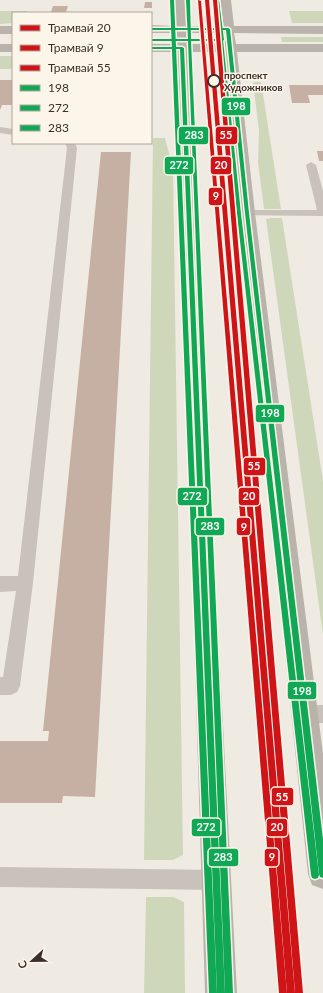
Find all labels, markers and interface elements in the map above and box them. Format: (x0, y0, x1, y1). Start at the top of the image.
legend (12, 12, 152, 144)
text: Трамвай 20 (48, 20, 111, 35)
text: Трамвай 9 (48, 40, 104, 55)
text: Трамвай 55 (48, 60, 111, 75)
place label: проспект Художников (224, 69, 283, 93)
marker: проспект Художников (207, 74, 221, 88)
text: 198 (48, 80, 69, 95)
line badge: 198 (221, 97, 251, 116)
text: 198 (226, 99, 246, 112)
text: 272 (48, 100, 69, 115)
text: 283 (48, 120, 69, 135)
line badge: 283 (178, 126, 209, 145)
line badge: 55 (215, 126, 238, 145)
text: 283 (184, 128, 204, 141)
text: 55 (220, 128, 232, 141)
line badge: 272 (164, 156, 194, 175)
line badge: 20 (210, 156, 232, 175)
text: 272 (169, 158, 189, 171)
text: 20 (215, 158, 228, 171)
line badge: 9 (208, 187, 223, 206)
text: 9 (213, 189, 219, 202)
line badge: 198 (255, 404, 285, 423)
text: 198 (260, 406, 280, 419)
line badge: 55 (243, 457, 266, 476)
text: 55 (248, 459, 260, 472)
line badge: 272 (177, 487, 208, 506)
line badge: 20 (238, 487, 260, 506)
text: 272 (182, 489, 202, 502)
text: 20 (243, 489, 256, 502)
line badge: 283 (195, 517, 225, 536)
line badge: 9 (236, 517, 251, 536)
text: 283 (200, 519, 220, 532)
text: 9 (241, 520, 247, 533)
line badge: 198 (287, 681, 317, 700)
text: 198 (292, 684, 312, 697)
line badge: 55 (271, 787, 294, 806)
text: 55 (276, 790, 288, 803)
line badge: 272 (191, 818, 221, 837)
line badge: 20 (266, 818, 288, 837)
text: 272 (196, 820, 216, 833)
text: 20 (271, 820, 284, 833)
line badge: 283 (208, 848, 239, 867)
line badge: 9 (264, 848, 279, 867)
text: 283 (213, 850, 233, 863)
text: 9 (269, 850, 275, 863)
north arrow (12, 941, 52, 981)
text: С (15, 958, 30, 971)

